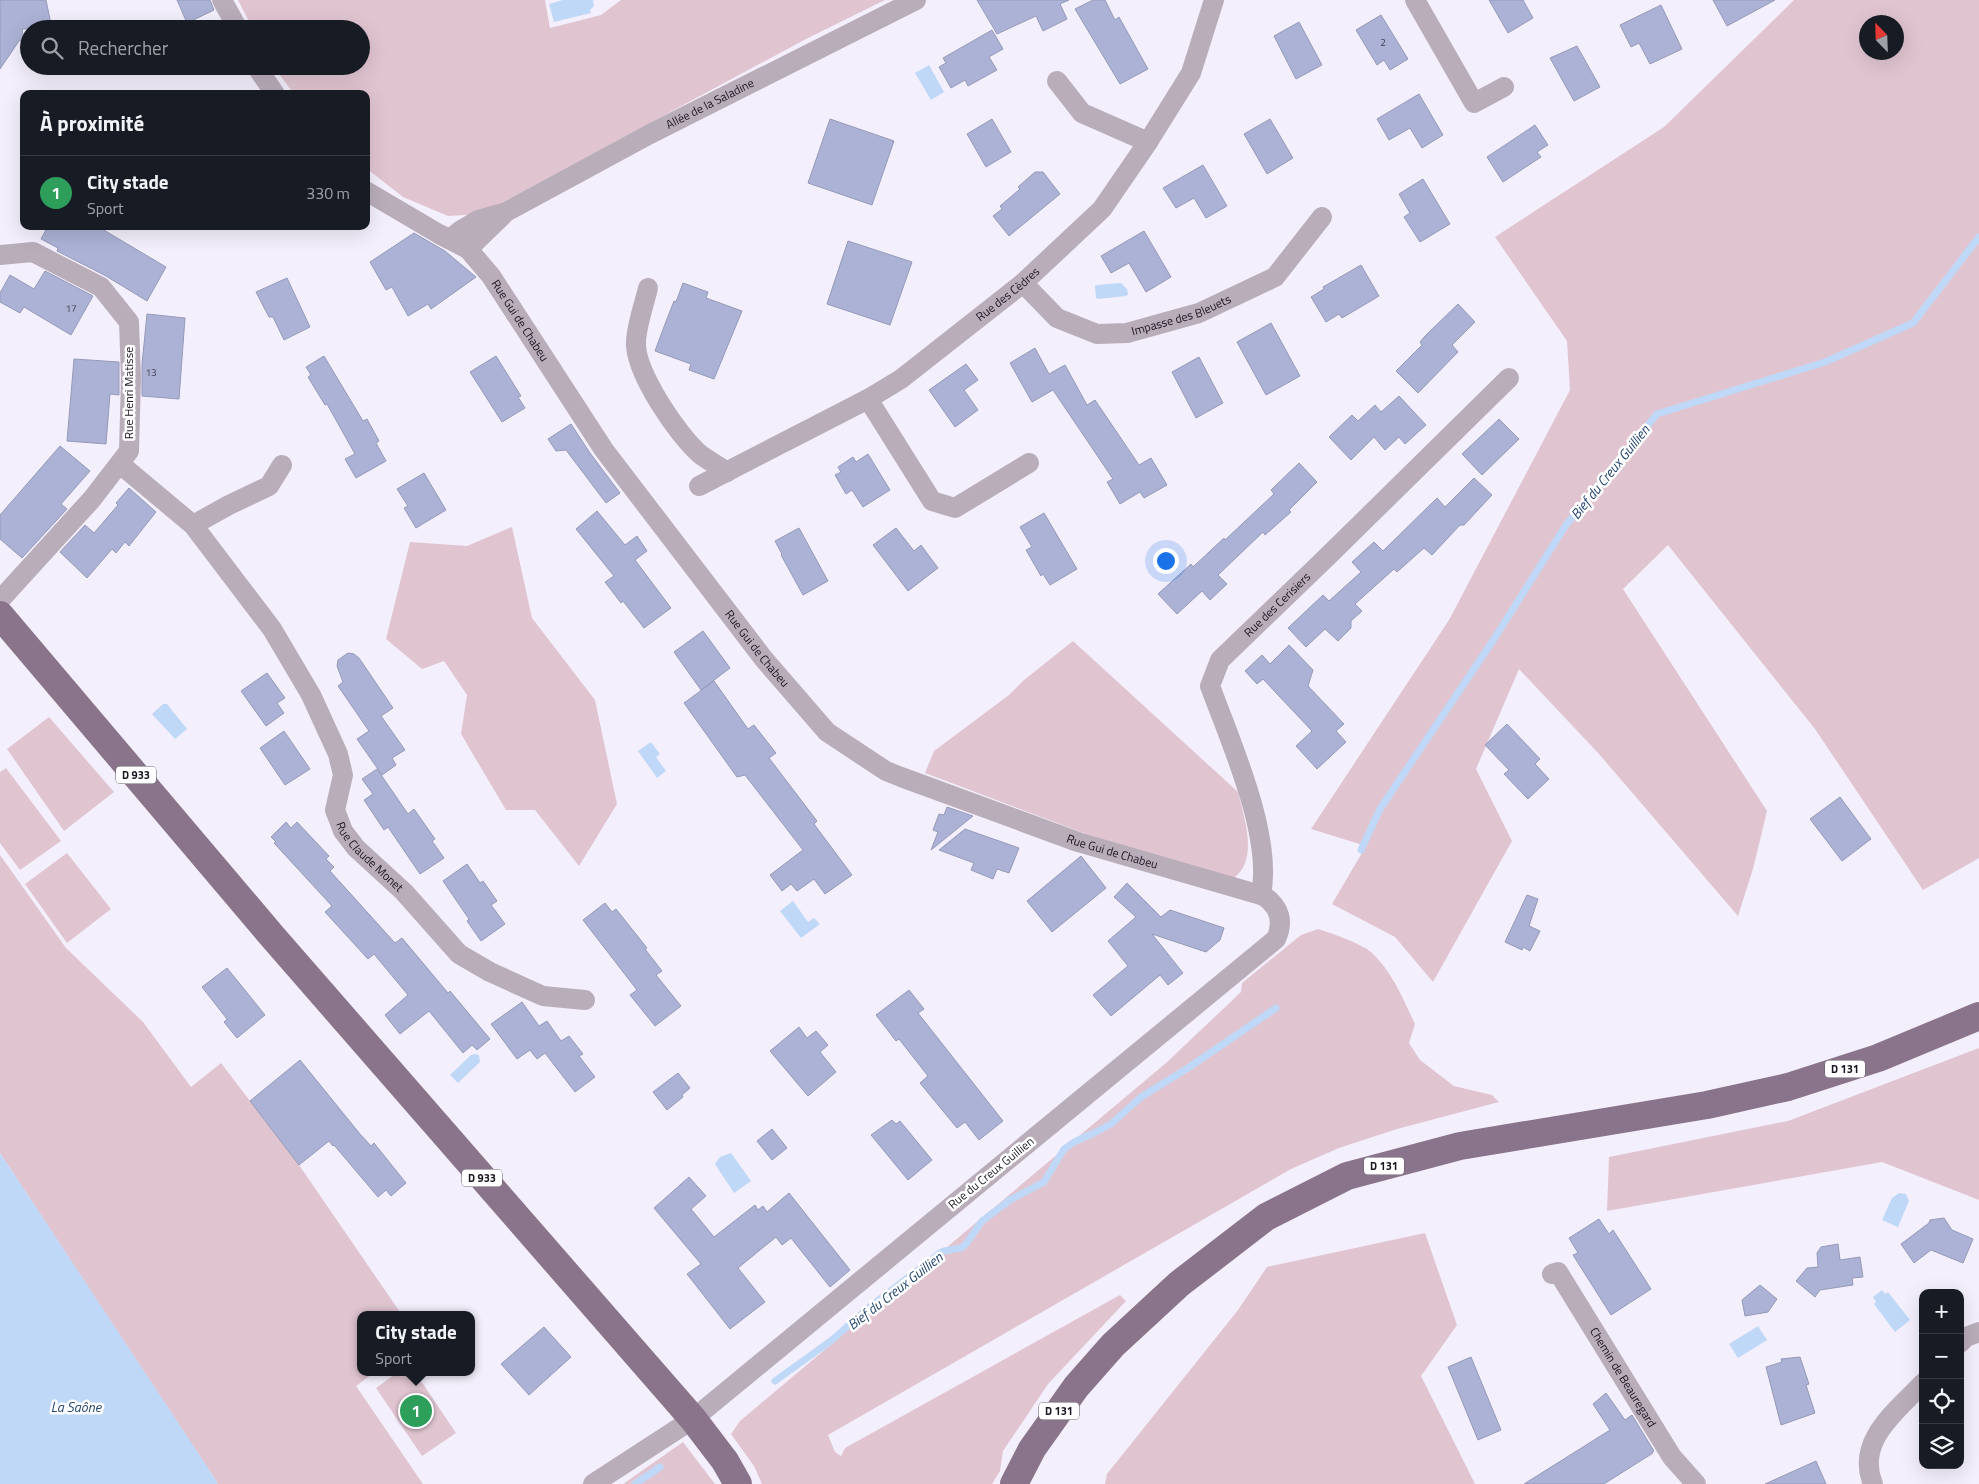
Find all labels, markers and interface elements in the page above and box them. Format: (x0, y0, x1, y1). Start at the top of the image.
north arrow (1859, 15, 1904, 60)
search box (20, 20, 370, 75)
text: Rechercher (78, 33, 168, 62)
icon: search (38, 34, 66, 62)
house number: 2 (1380, 35, 1386, 50)
street label: Allée de la Saladine (662, 73, 757, 134)
text: À proximité (40, 107, 144, 139)
text: City stade (87, 167, 169, 196)
text: 1 (52, 181, 60, 205)
text: 330 m (306, 181, 350, 205)
text: Sport (87, 196, 124, 220)
street label: Rue des Cèdres (971, 262, 1044, 326)
street label: Rue Gui de Chabeu (487, 276, 554, 365)
street label: Impasse des Bleuets (1129, 289, 1234, 340)
house number: 17 (65, 301, 77, 316)
street label: Rue Henri Matisse (119, 347, 138, 439)
house number: 13 (145, 365, 157, 380)
water label: Bief du Creux Guillien (1565, 419, 1655, 523)
your location (1153, 548, 1179, 574)
street label: Rue des Cerisiers (1239, 567, 1315, 641)
street label: Rue Gui de Chabeu (720, 606, 794, 691)
road number: D 933 (116, 766, 156, 784)
street label: Rue Claude Monet (331, 819, 409, 897)
street label: Rue Gui de Chabeu (1064, 829, 1160, 874)
road number: D 131 (1825, 1060, 1865, 1078)
street label: Rue du Creux Guillien (944, 1132, 1038, 1213)
road number: D 131 (1364, 1158, 1404, 1174)
road number: D 933 (462, 1170, 502, 1186)
water label: Bief du Creux Guillien (843, 1246, 948, 1335)
map controls (1919, 1289, 1964, 1469)
button: + (1919, 1289, 1964, 1334)
popup (357, 1311, 475, 1376)
text: City stade (375, 1317, 457, 1346)
street label: Chemin de Beauregard (1585, 1323, 1661, 1431)
button: − (1919, 1334, 1964, 1379)
text: Sport (375, 1346, 412, 1370)
button: locate (1919, 1379, 1964, 1424)
pin: 1 (400, 1392, 432, 1430)
water label: La Saône (51, 1396, 103, 1417)
road number: D 131 (1039, 1402, 1079, 1420)
button: layers (1919, 1424, 1964, 1469)

